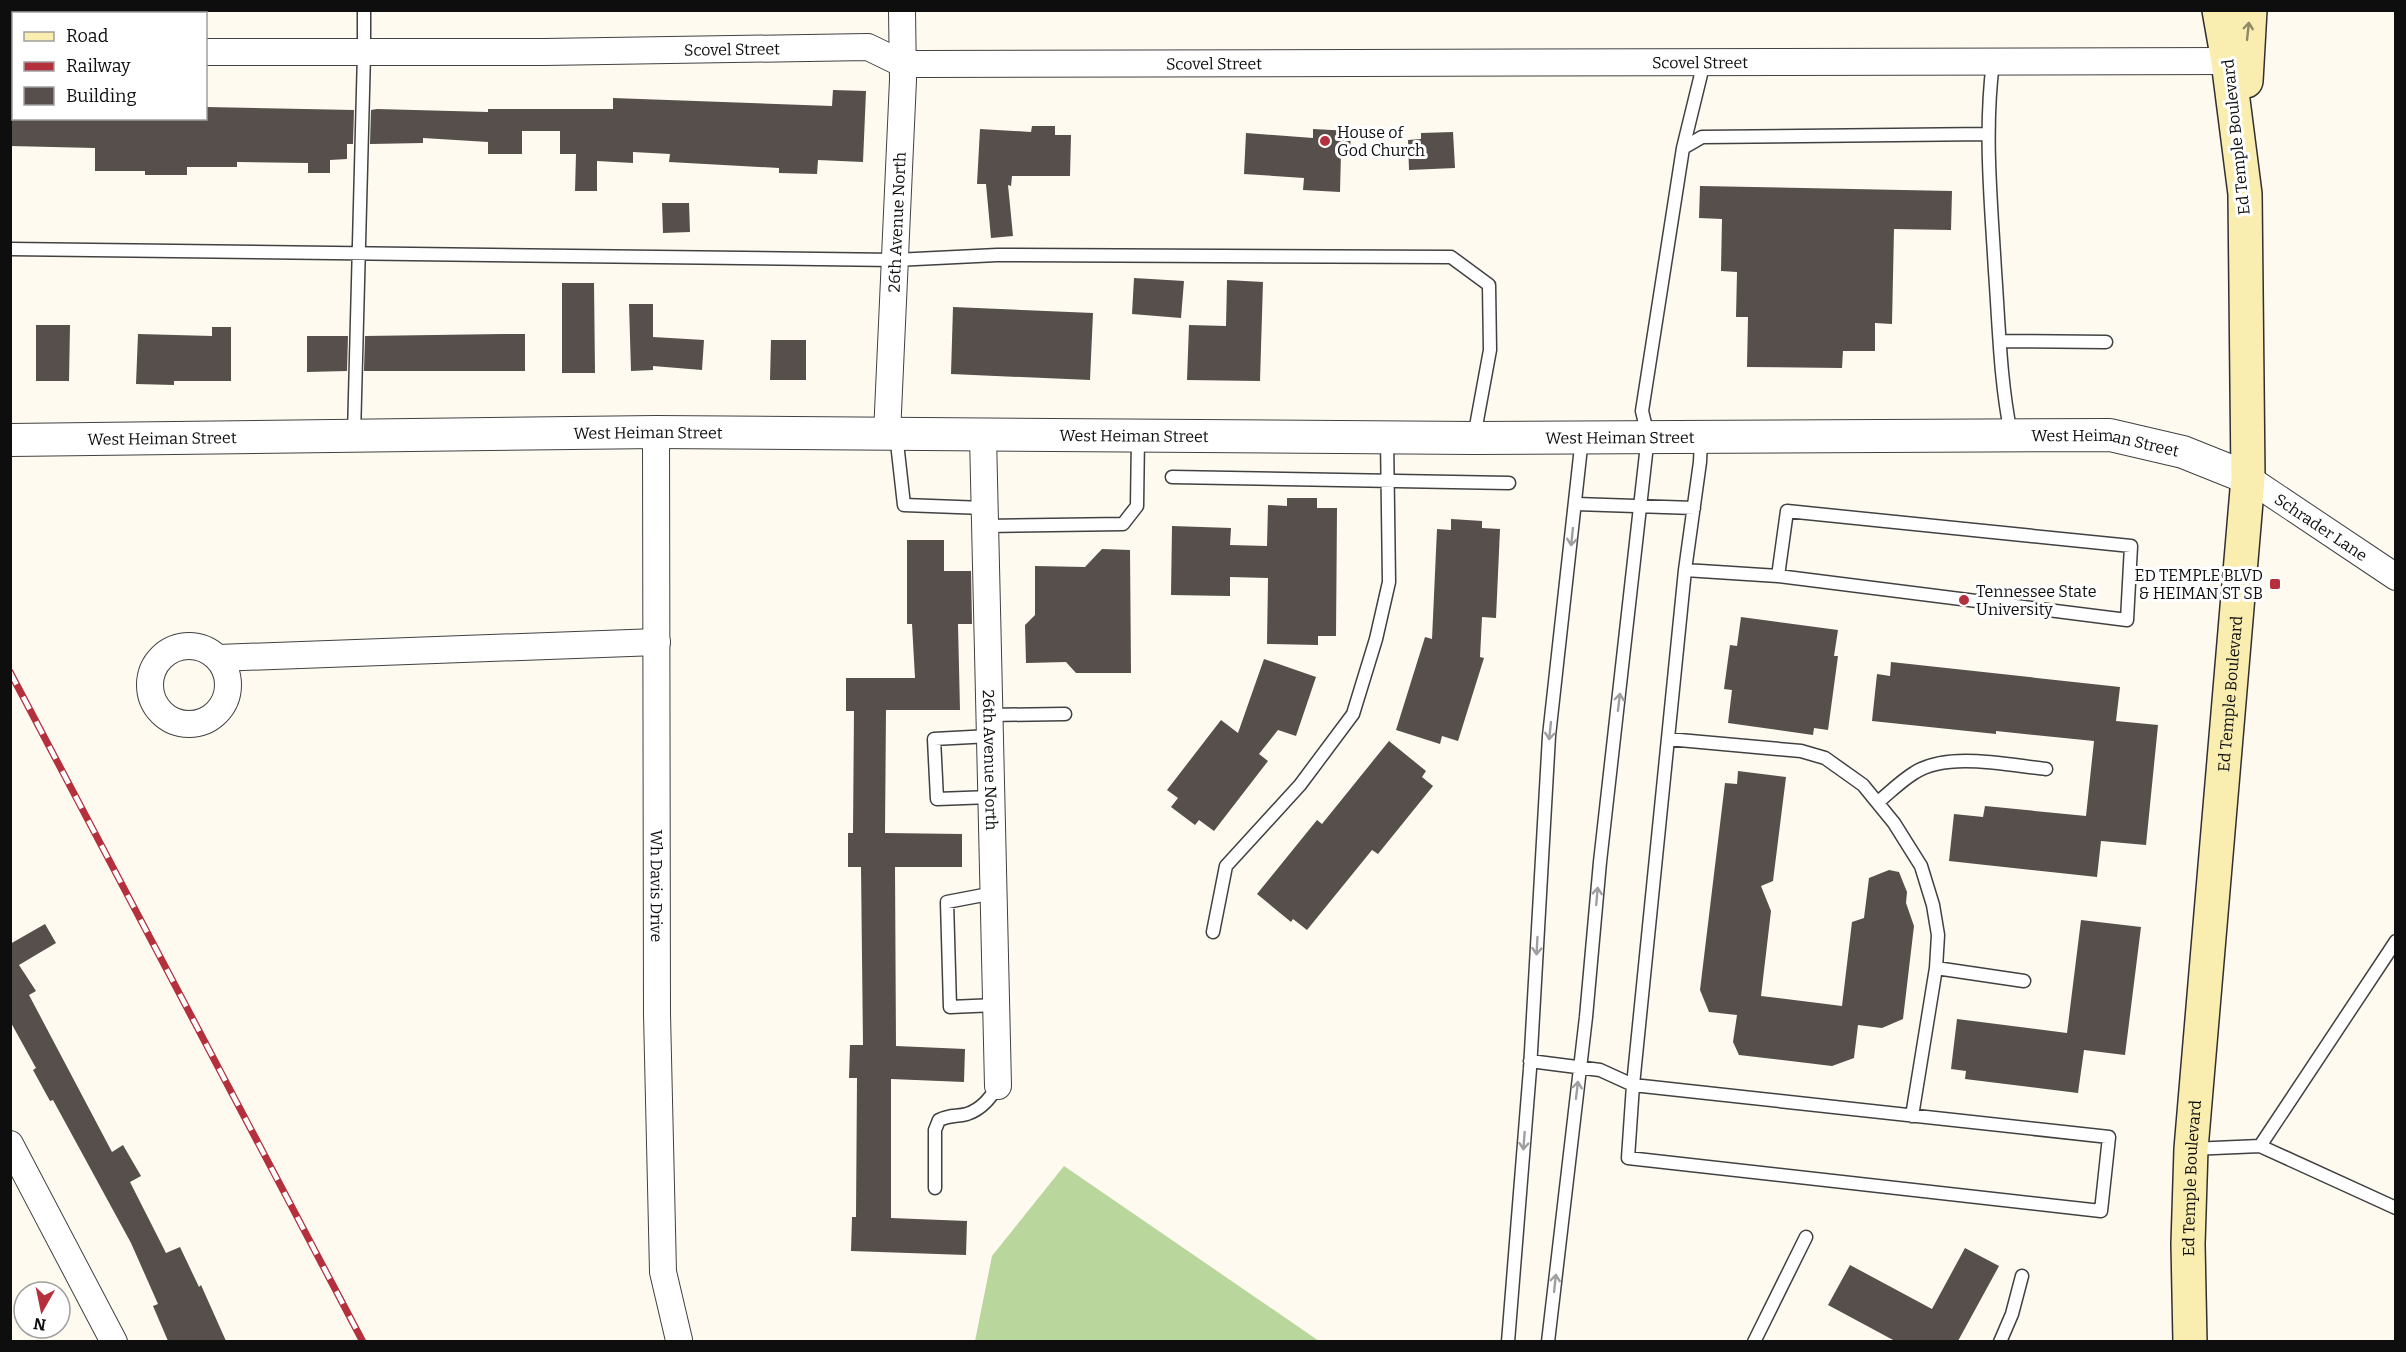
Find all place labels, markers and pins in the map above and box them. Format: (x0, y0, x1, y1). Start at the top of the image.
place label: House of God Church (1337, 123, 1425, 160)
marker: House of God Church (1318, 134, 1332, 148)
place label: ED TEMPLE BLVD & HEIMAN ST SB (2134, 566, 2263, 603)
marker: ED TEMPLE BLVD & HEIMAN ST SB (2268, 577, 2282, 591)
place label: Tennessee State University (1976, 582, 2096, 619)
marker: Tennessee State University (1957, 593, 1971, 607)

